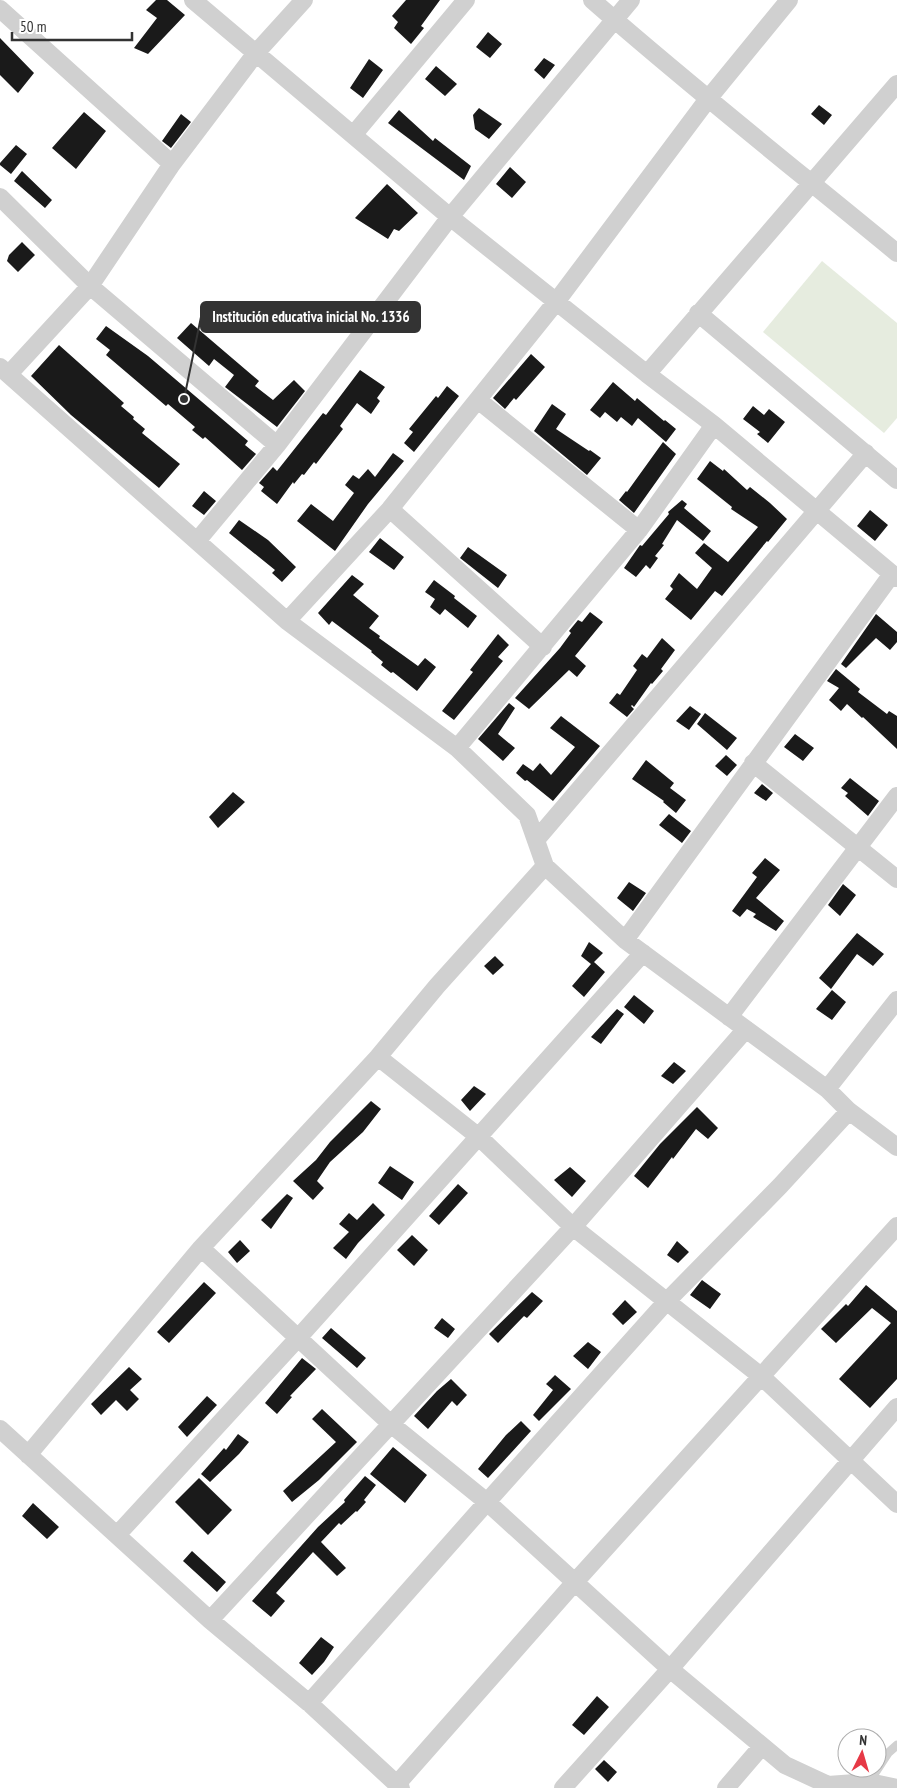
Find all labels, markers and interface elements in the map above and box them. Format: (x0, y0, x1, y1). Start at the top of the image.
scale bar (12, 10, 132, 42)
text: 50 m (20, 17, 46, 36)
callout: Institución educativa inicial No. 1336 (201, 302, 420, 332)
text: Institución educativa inicial No. 1336 (212, 307, 410, 326)
north arrow (837, 1728, 887, 1778)
text: N (859, 1731, 868, 1749)

